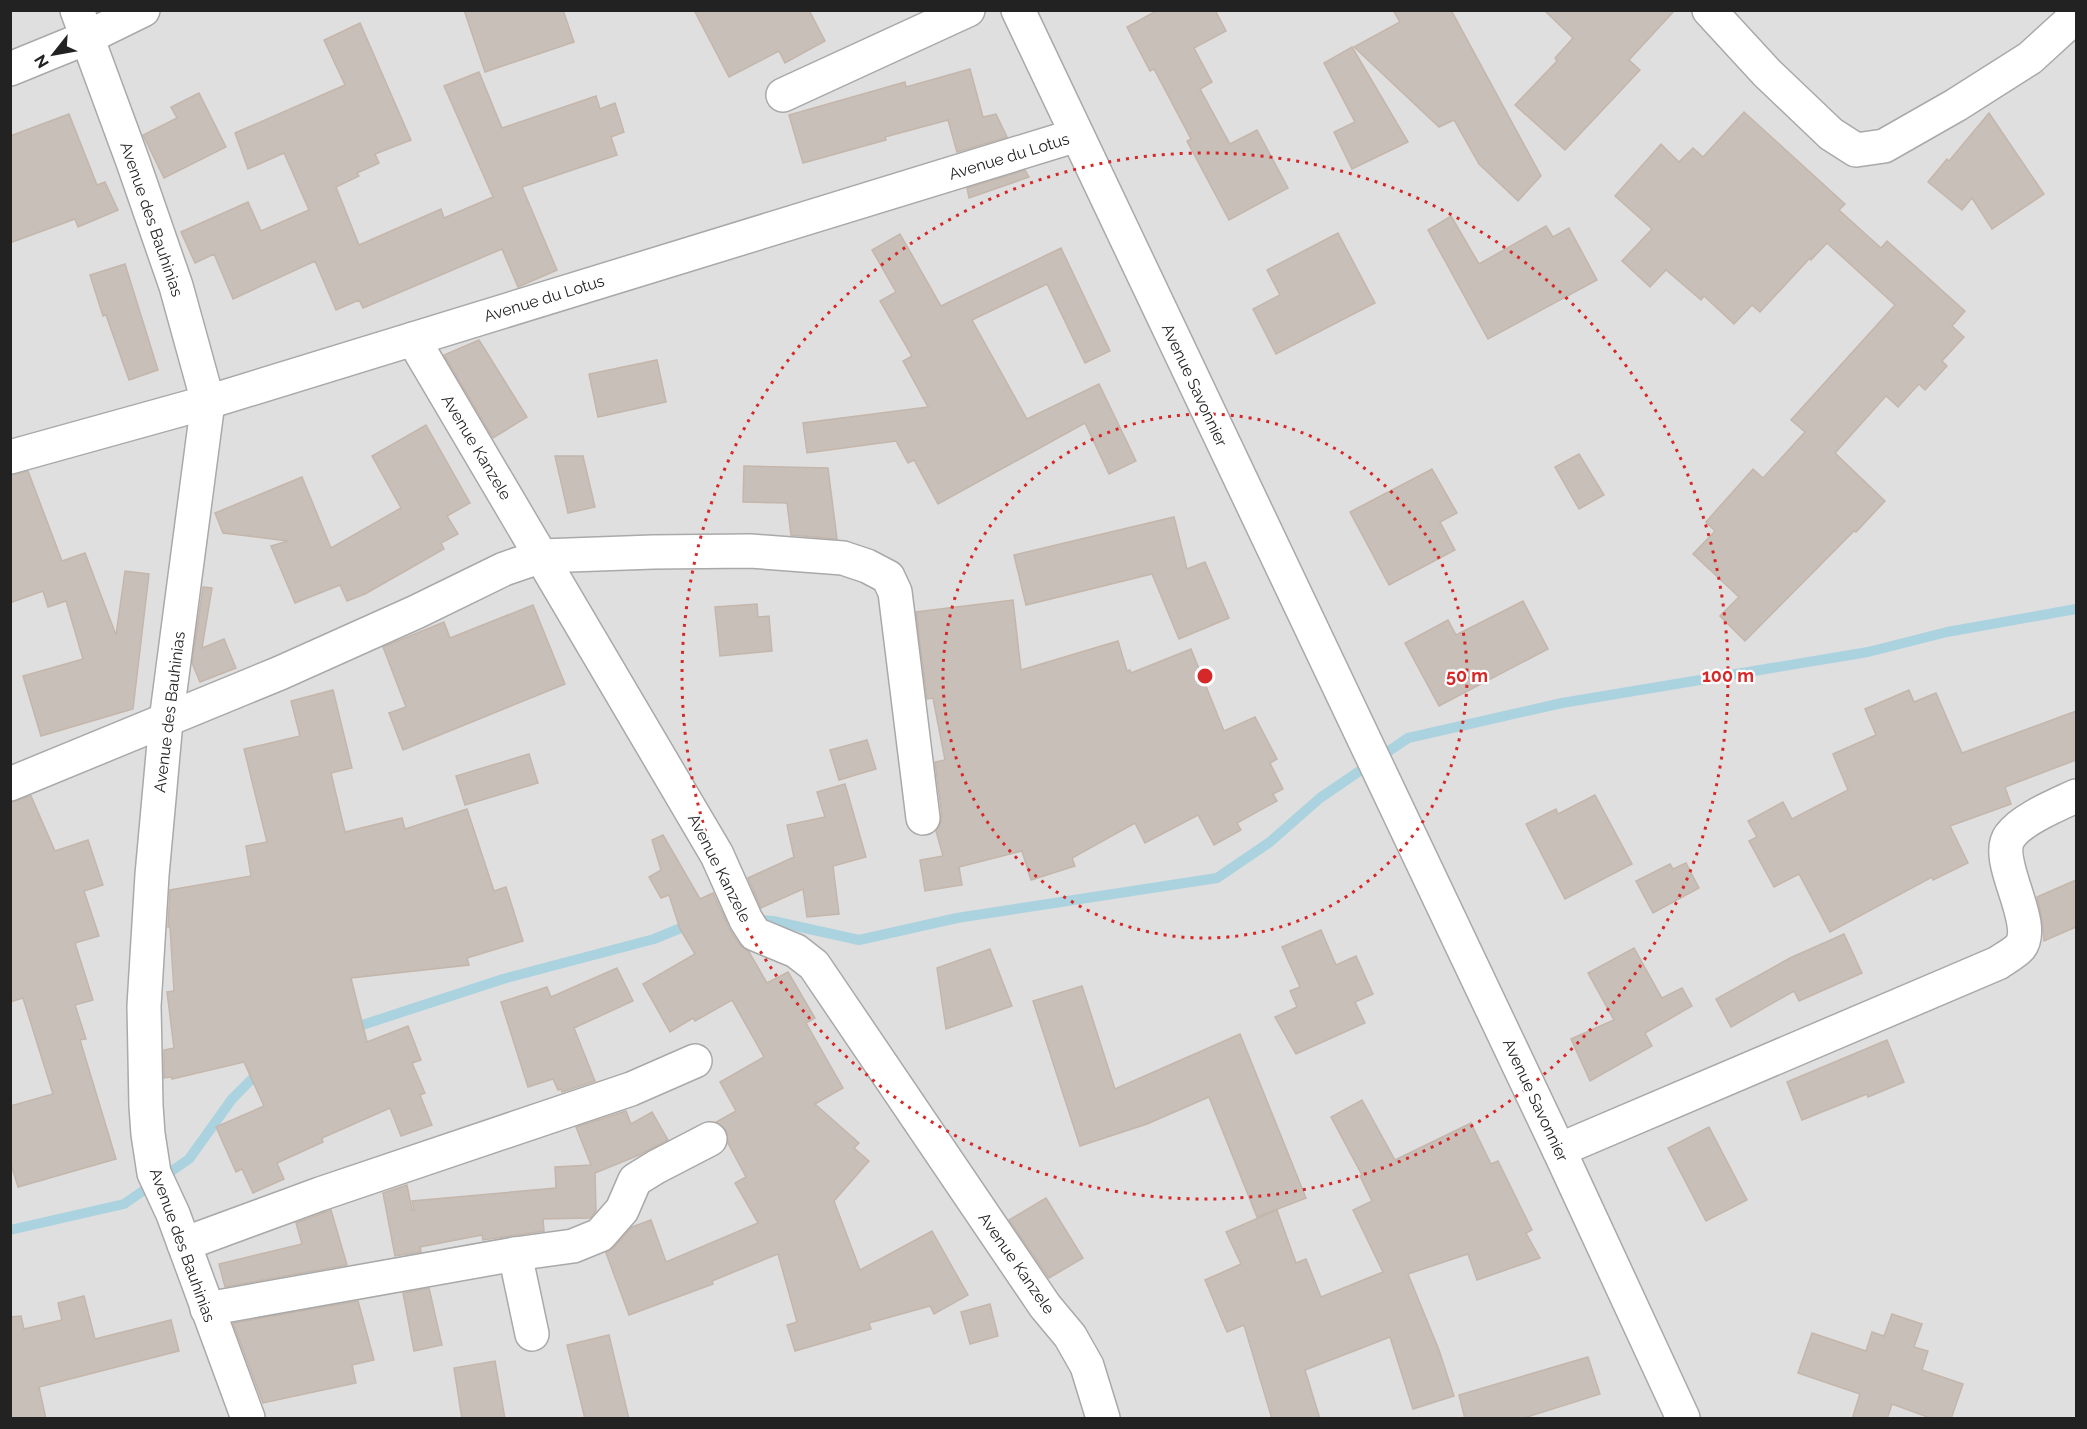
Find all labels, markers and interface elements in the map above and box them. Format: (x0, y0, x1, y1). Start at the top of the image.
north arrow (24, 24, 84, 84)
text: N (30, 51, 53, 72)
street label: Avenue du Lotus (947, 129, 1072, 184)
street label: Avenue des Bauhinias (116, 139, 187, 299)
street label: Avenue du Lotus (482, 271, 607, 326)
street label: Avenue Savonnier (1158, 321, 1231, 450)
street label: Avenue Kanzele (438, 391, 515, 503)
street label: Avenue des Bauhinias (150, 630, 189, 794)
text: 50 m (1446, 665, 1488, 686)
text: 100 m (1702, 665, 1754, 686)
centre of rings (1195, 666, 1215, 686)
street label: Avenue Kanzele (684, 811, 755, 926)
street label: Avenue Savonnier (1499, 1036, 1572, 1165)
street label: Avenue des Bauhinias (146, 1166, 219, 1325)
street label: Avenue Kanzele (975, 1209, 1059, 1318)

